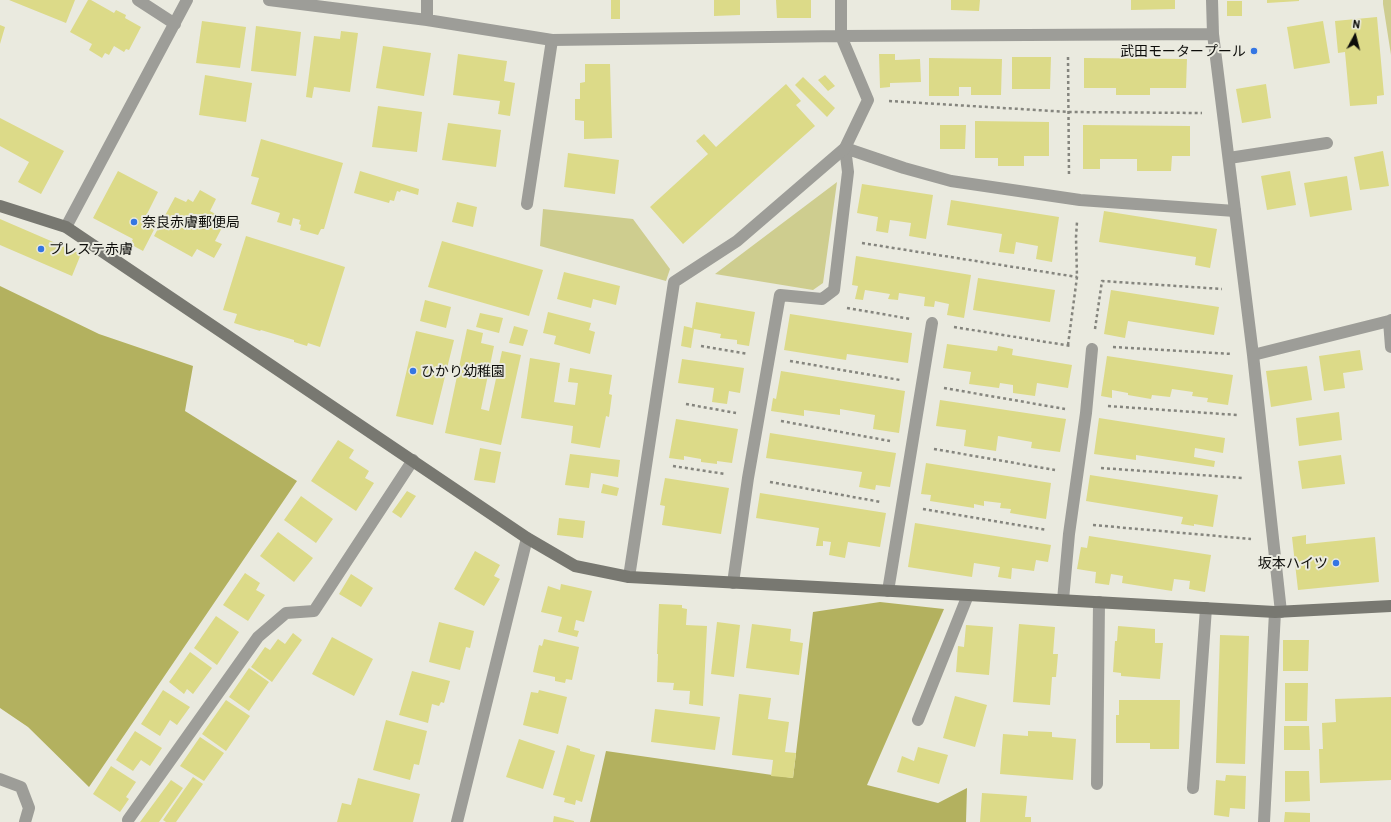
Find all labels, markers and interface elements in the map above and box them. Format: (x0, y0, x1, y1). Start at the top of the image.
north arrow (1335, 16, 1375, 56)
text: N (1352, 17, 1361, 30)
place label: 武田モータープール (1120, 43, 1246, 59)
marker: 武田モータープール (1249, 46, 1259, 56)
place label: 奈良赤膚郵便局 (142, 214, 240, 230)
marker: 奈良赤膚郵便局 (129, 217, 139, 227)
place label: プレステ赤膚 (49, 241, 133, 257)
marker: プレステ赤膚 (36, 244, 46, 254)
place label: ひかり幼稚園 (421, 363, 505, 379)
marker: ひかり幼稚園 (408, 366, 418, 376)
place label: 坂本ハイツ (1258, 555, 1328, 571)
marker: 坂本ハイツ (1331, 558, 1341, 568)

